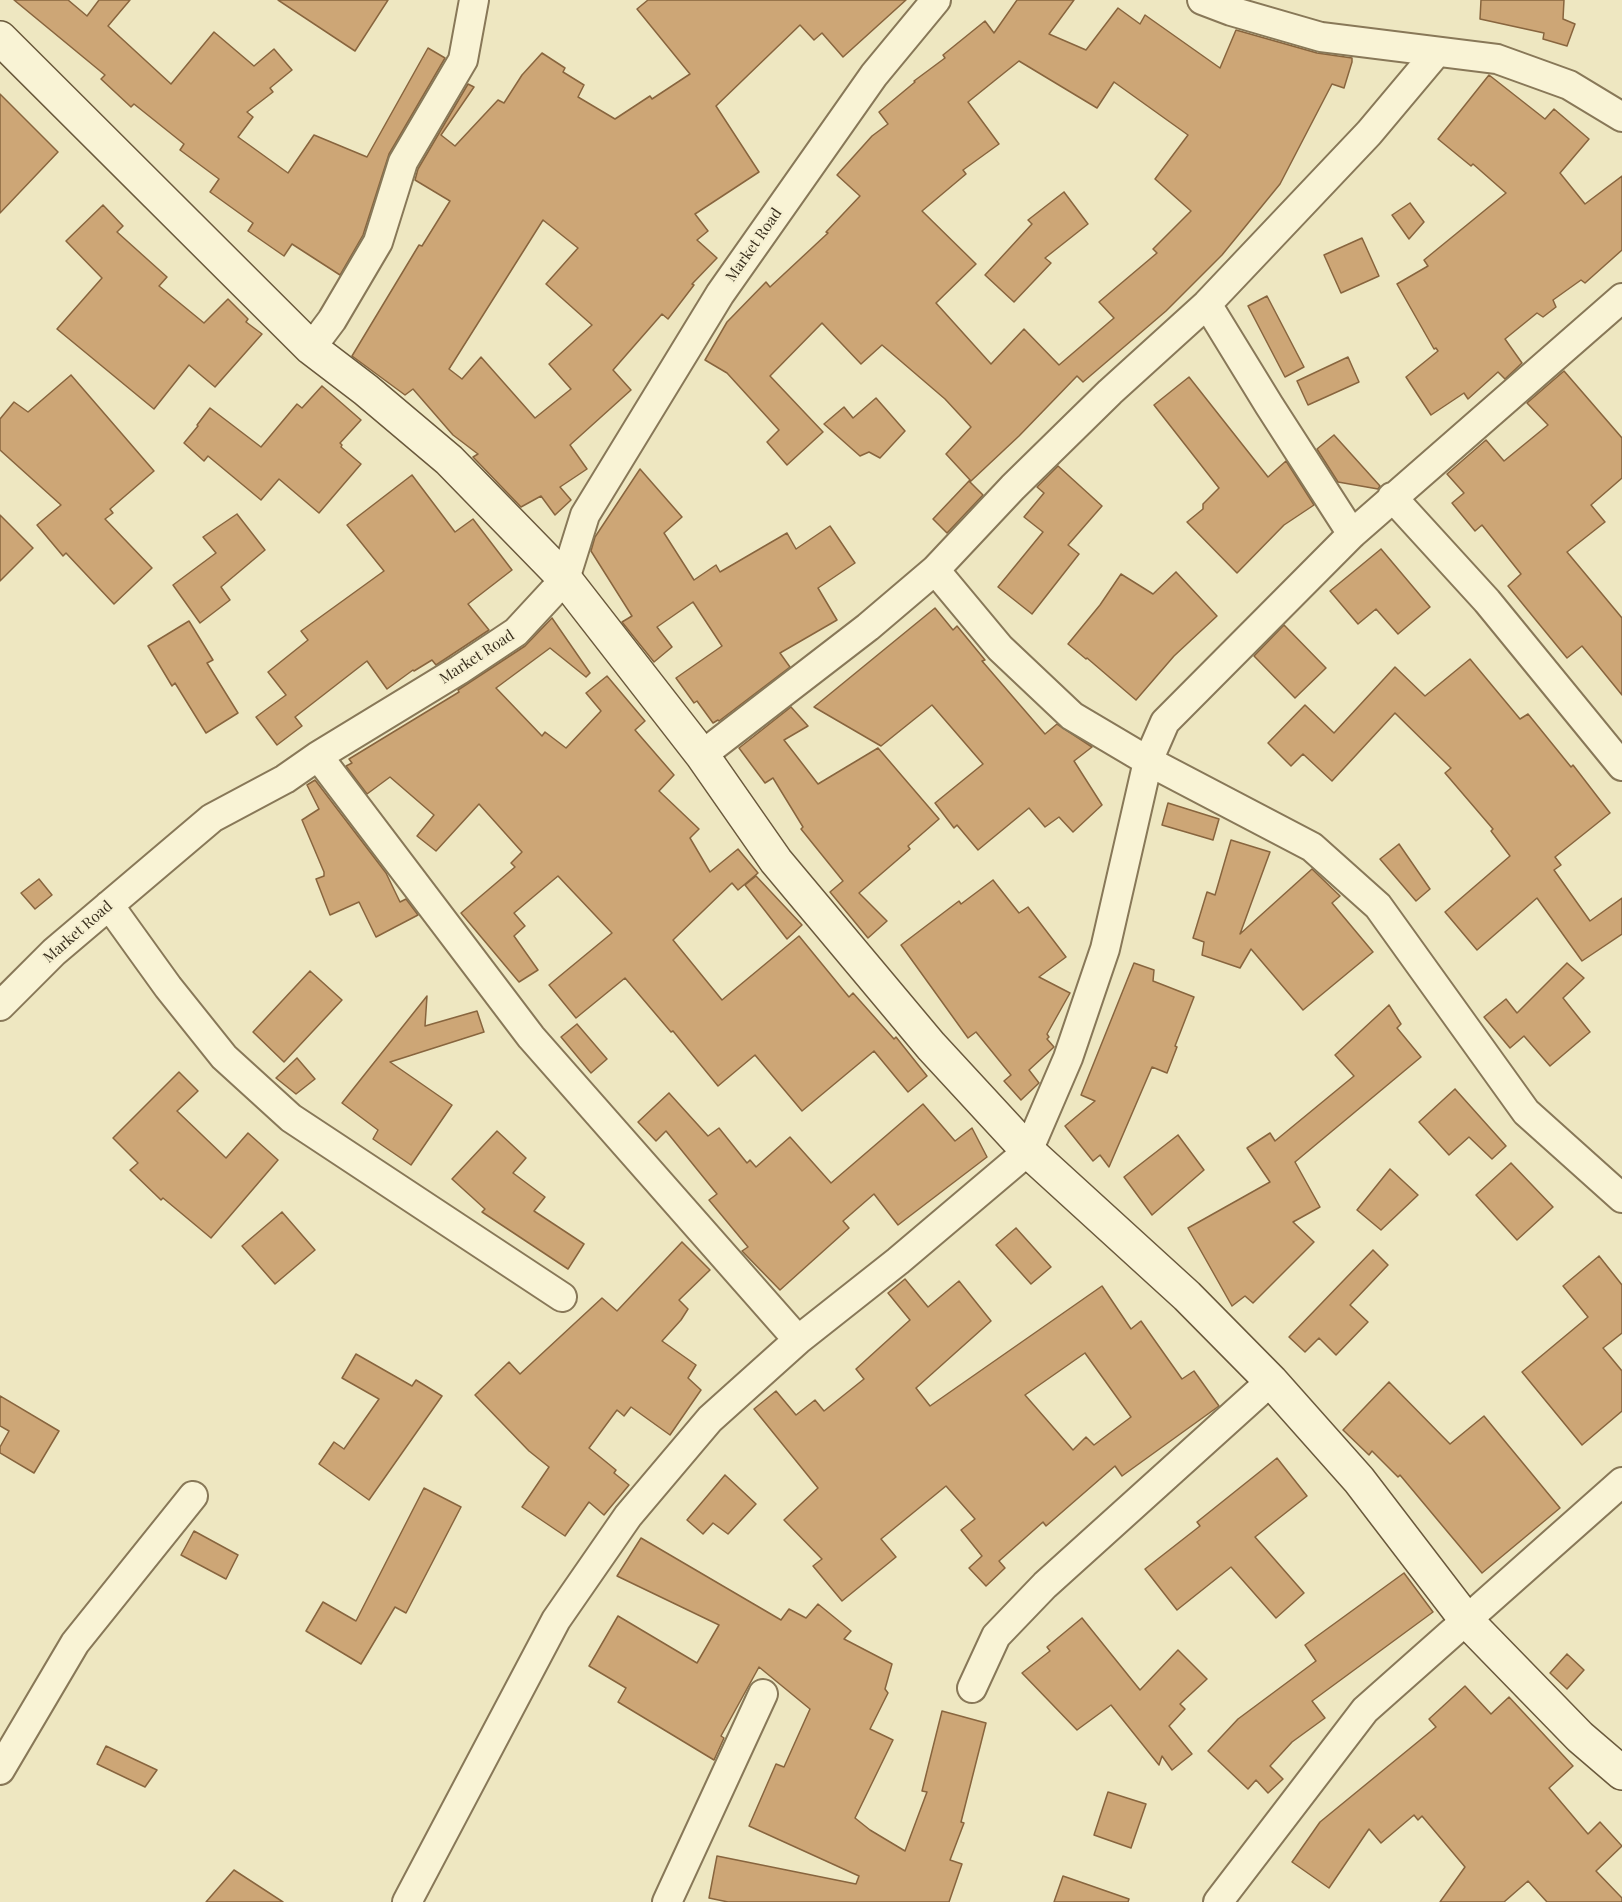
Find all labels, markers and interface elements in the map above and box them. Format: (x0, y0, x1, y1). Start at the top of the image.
street label: Market Road (722, 205, 786, 285)
street label: Market Road (436, 626, 518, 688)
street label: Market Road (40, 897, 116, 967)

